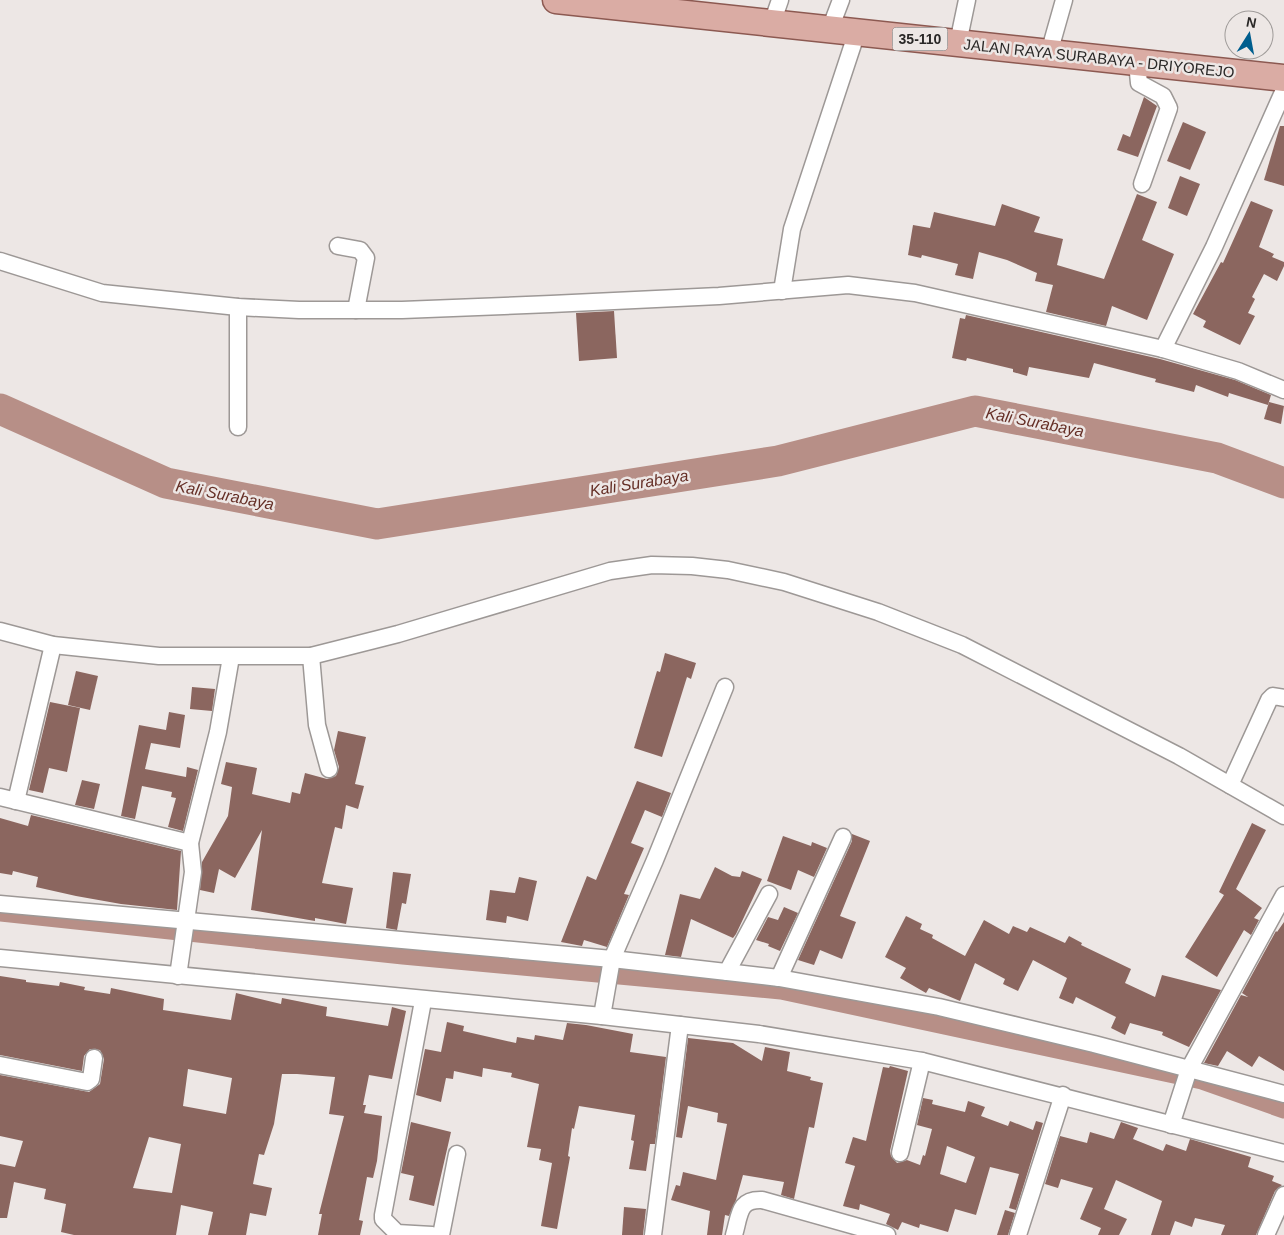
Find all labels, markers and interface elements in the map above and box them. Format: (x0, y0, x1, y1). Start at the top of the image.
north arrow (1224, 10, 1274, 60)
text: N (1245, 13, 1258, 31)
road number: 35-110 (892, 28, 948, 50)
street label: JALAN RAYA SURABAYA - DRIYOREJO (963, 35, 1235, 81)
water label: Kali Surabaya (984, 404, 1086, 440)
water label: Kali Surabaya (588, 467, 690, 499)
water label: Kali Surabaya (174, 477, 276, 513)

